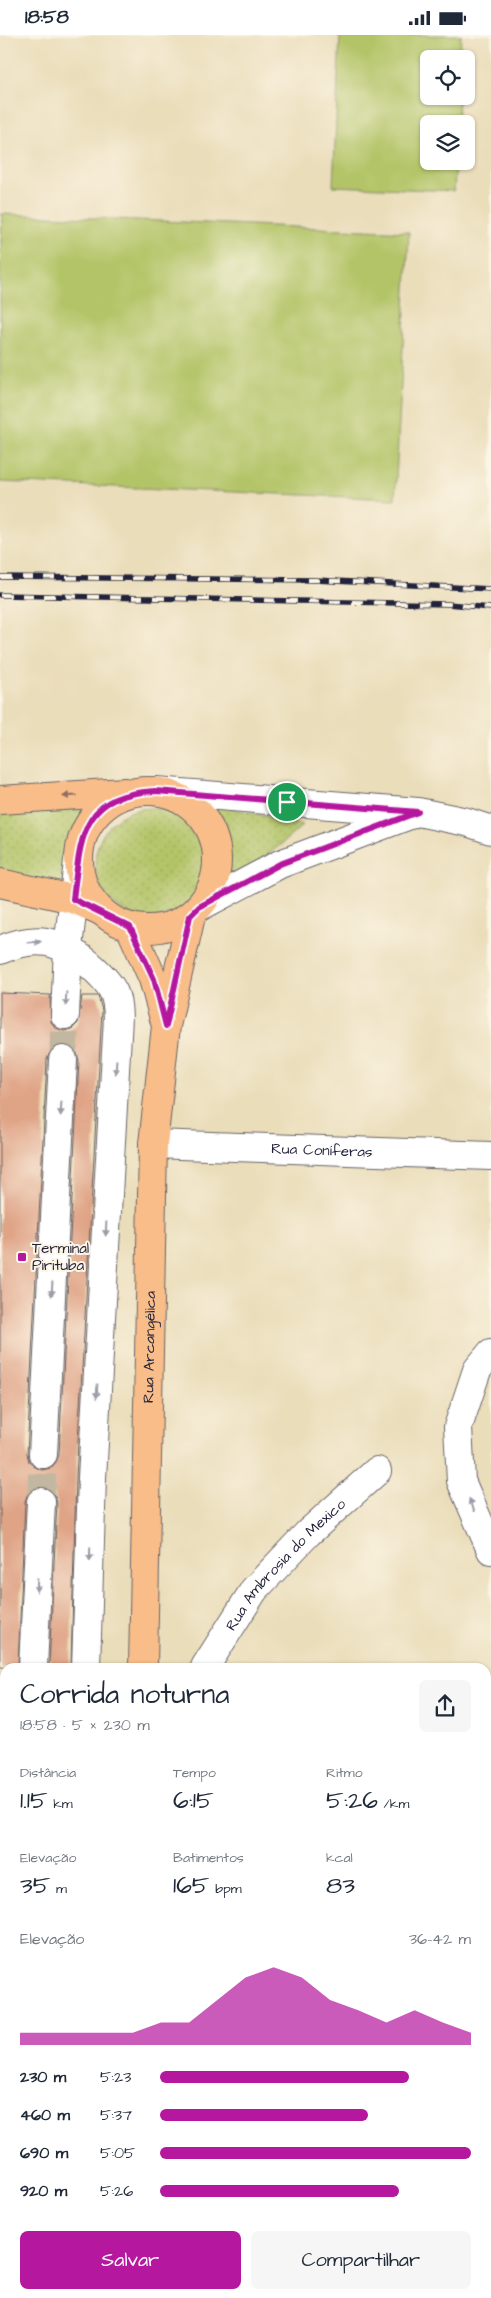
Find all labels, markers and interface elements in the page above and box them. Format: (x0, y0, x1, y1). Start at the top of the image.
text: 18:58 (25, 4, 69, 31)
map controls (420, 50, 475, 170)
button: locate (420, 50, 475, 105)
button: layers (420, 115, 475, 170)
pin (266, 781, 308, 823)
icon: arrive (273, 788, 301, 816)
one-way arrow (62, 792, 78, 800)
one-way arrow (26, 937, 42, 945)
one-way arrow (61, 991, 69, 1007)
one-way arrow (111, 1059, 119, 1075)
one-way arrow (56, 1101, 64, 1117)
street label: Rua Coníferas (271, 1138, 373, 1162)
one-way arrow (102, 1221, 110, 1237)
place label: Terminal Pirituba (32, 1238, 89, 1276)
marker: Terminal Pirituba (16, 1251, 28, 1263)
one-way arrow (47, 1281, 55, 1297)
street label: Rua Arcangélica (138, 1290, 161, 1403)
one-way arrow (93, 1384, 101, 1400)
street label: Rua Ambrosia do Mexico (220, 1493, 351, 1635)
one-way arrow (467, 1498, 475, 1512)
one-way arrow (85, 1546, 93, 1562)
one-way arrow (33, 1577, 41, 1593)
text: Corrida noturna (20, 1675, 230, 1714)
button: share (419, 1680, 471, 1732)
text: 18:58 · 5 × 230 m (20, 1714, 150, 1736)
text: Distância (20, 1763, 76, 1783)
text: Tempo (173, 1763, 216, 1783)
text: Ritmo (326, 1763, 363, 1783)
text: 1.15 (20, 1783, 48, 1818)
text: 6:15 (173, 1783, 214, 1818)
text: 5:26 (326, 1783, 378, 1818)
text: km (48, 1794, 73, 1814)
text: /km (378, 1794, 409, 1814)
text: Elevação (20, 1848, 76, 1868)
text: Batimentos (173, 1848, 244, 1868)
text: kcal (326, 1848, 353, 1868)
text: 35 (20, 1868, 50, 1903)
text: 165 (173, 1868, 210, 1903)
text: 83 (326, 1868, 355, 1903)
text: m (50, 1879, 67, 1899)
text: bpm (210, 1879, 242, 1899)
text: Elevação (20, 1928, 84, 1950)
text: 36–42 m (409, 1928, 471, 1950)
text: 230 m (20, 2066, 66, 2088)
text: 5:23 (100, 2066, 131, 2088)
text: 460 m (20, 2104, 70, 2126)
text: 5:37 (100, 2104, 132, 2126)
text: 690 m (20, 2142, 68, 2164)
text: 5:05 (100, 2142, 135, 2164)
text: 920 m (20, 2180, 67, 2202)
text: 5:26 (100, 2180, 133, 2202)
button: Salvar (20, 2231, 241, 2289)
button: Compartilhar (251, 2231, 471, 2289)

